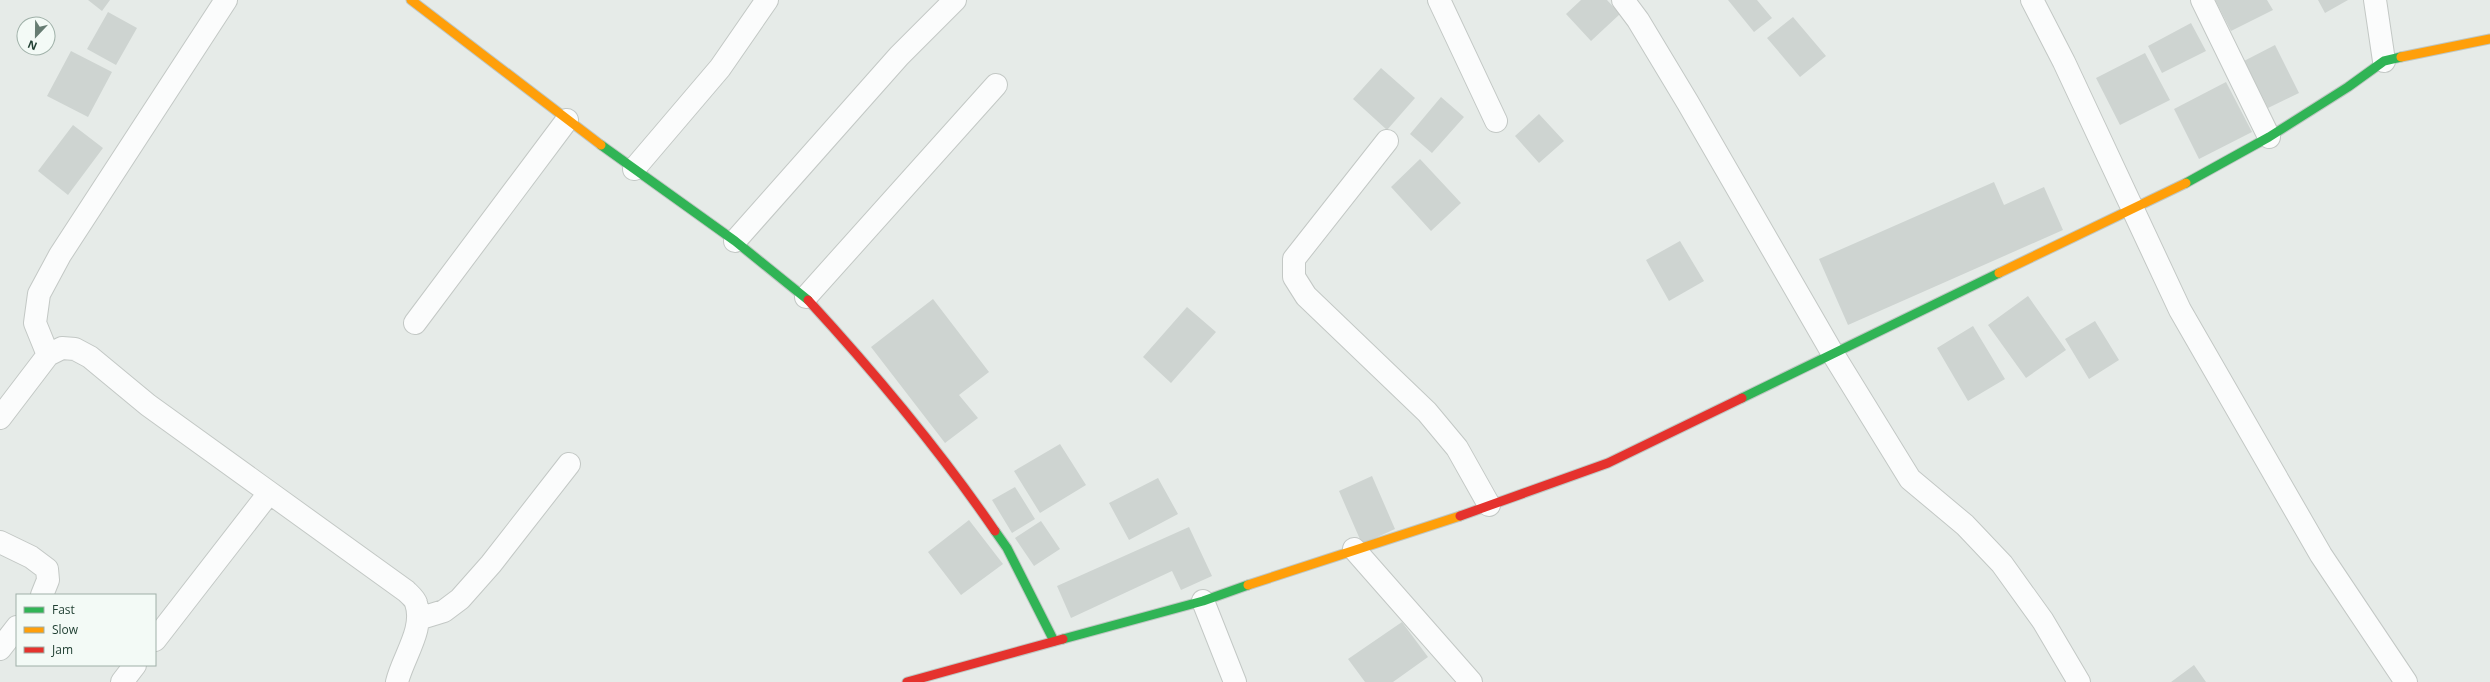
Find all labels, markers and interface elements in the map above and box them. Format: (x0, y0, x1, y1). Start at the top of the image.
north arrow (16, 16, 56, 56)
text: N (25, 37, 39, 54)
legend (16, 594, 156, 666)
text: Fast (52, 601, 75, 618)
text: Slow (52, 621, 79, 638)
text: Jam (51, 641, 73, 658)

